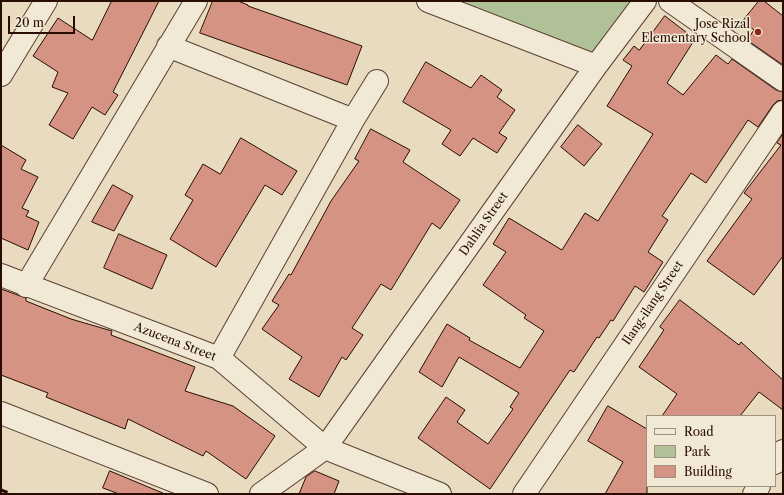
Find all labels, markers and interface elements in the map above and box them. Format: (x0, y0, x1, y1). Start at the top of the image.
scale bar (10, 8, 77, 34)
text: 20 m (15, 15, 44, 30)
place label: Jose Rizal Elementary School (641, 18, 750, 46)
marker: Jose Rizal Elementary School (753, 27, 763, 37)
street label: Dahlia Street (457, 189, 511, 259)
street label: Ilang-ilang Street (620, 258, 686, 348)
street label: Azucena Street (132, 320, 218, 364)
legend (646, 415, 776, 487)
text: Road (684, 424, 714, 439)
text: Park (684, 444, 710, 459)
text: Building (684, 464, 732, 479)

